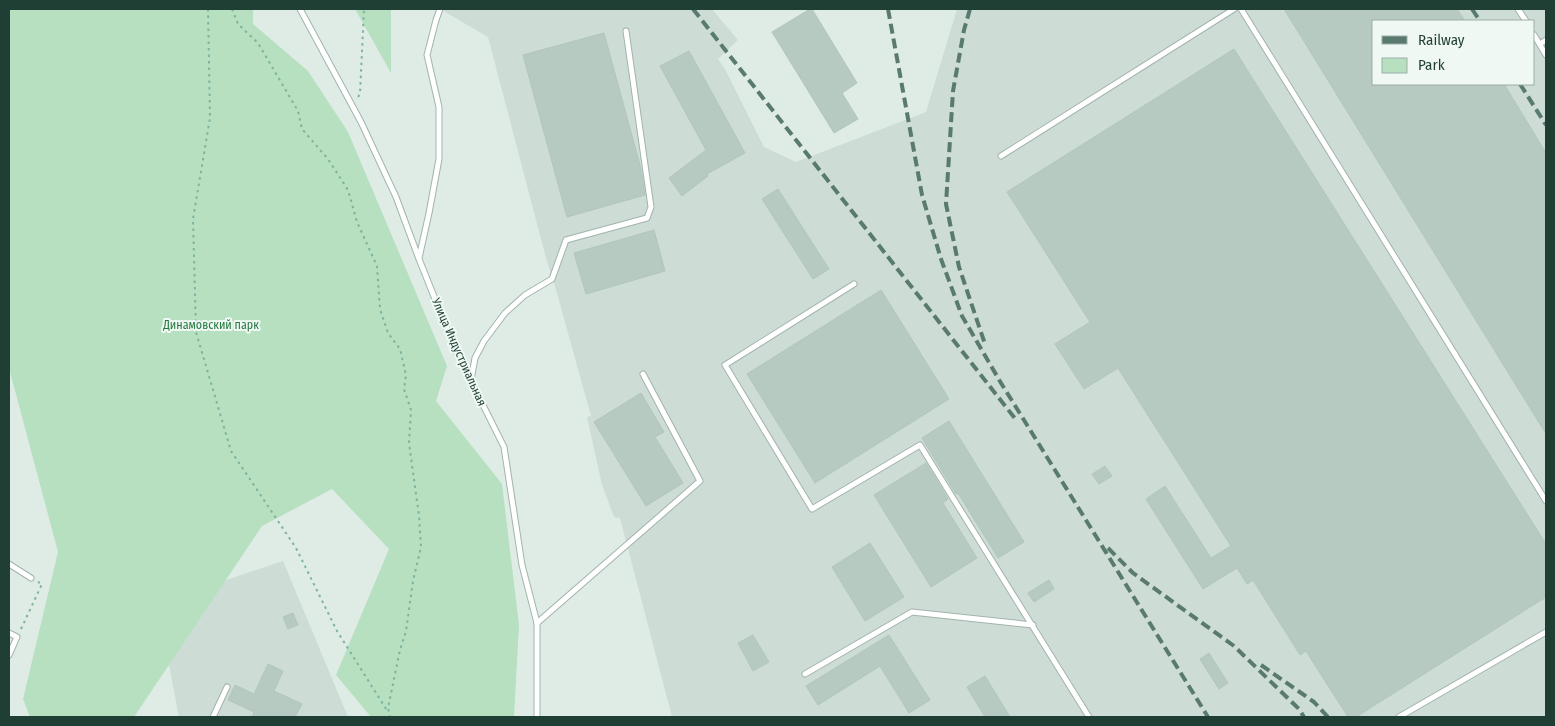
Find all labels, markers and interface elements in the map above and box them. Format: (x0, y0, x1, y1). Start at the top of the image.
legend (1372, 20, 1535, 85)
text: Railway (1418, 31, 1465, 49)
text: Park (1418, 56, 1445, 74)
street label: Улица Индустриальная (428, 295, 489, 408)
park label: Динамовский парк (162, 318, 259, 332)

